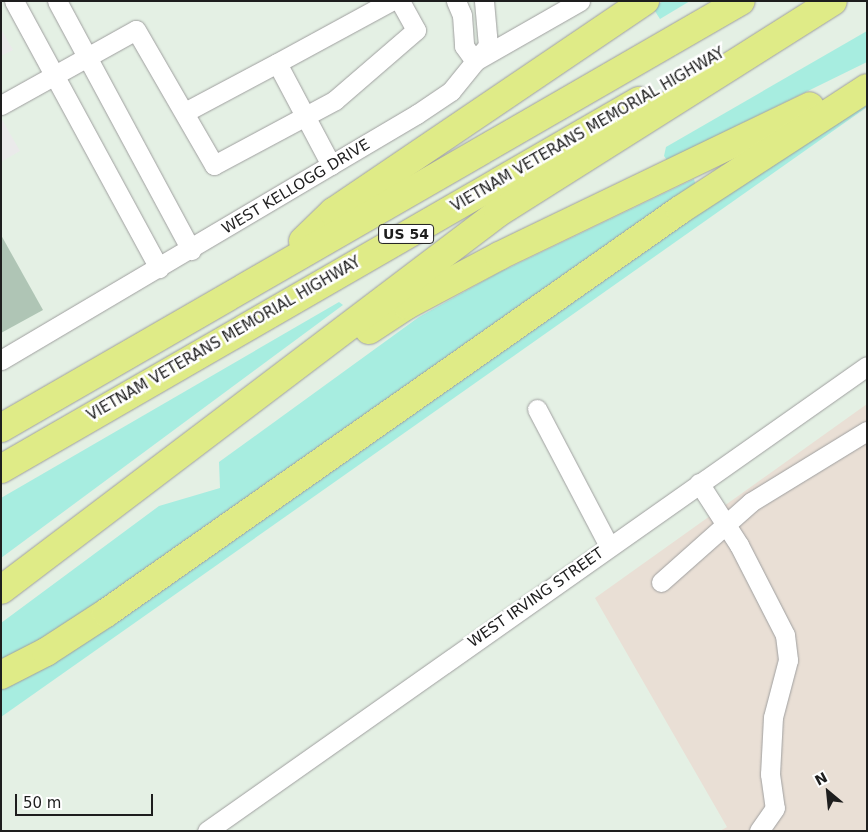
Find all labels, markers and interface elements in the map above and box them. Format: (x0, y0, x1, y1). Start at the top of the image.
street label: VIETNAM VETERANS MEMORIAL HIGHWAY (448, 44, 728, 216)
street label: WEST KELLOGG DRIVE (219, 136, 373, 238)
road number: US 54 (377, 222, 435, 245)
street label: VIETNAM VETERANS MEMORIAL HIGHWAY (84, 253, 364, 425)
street label: WEST IRVING STREET (465, 544, 607, 652)
north arrow (803, 767, 853, 817)
text: N (812, 769, 830, 789)
scale bar (18, 784, 155, 816)
text: 50 m (23, 794, 61, 812)

